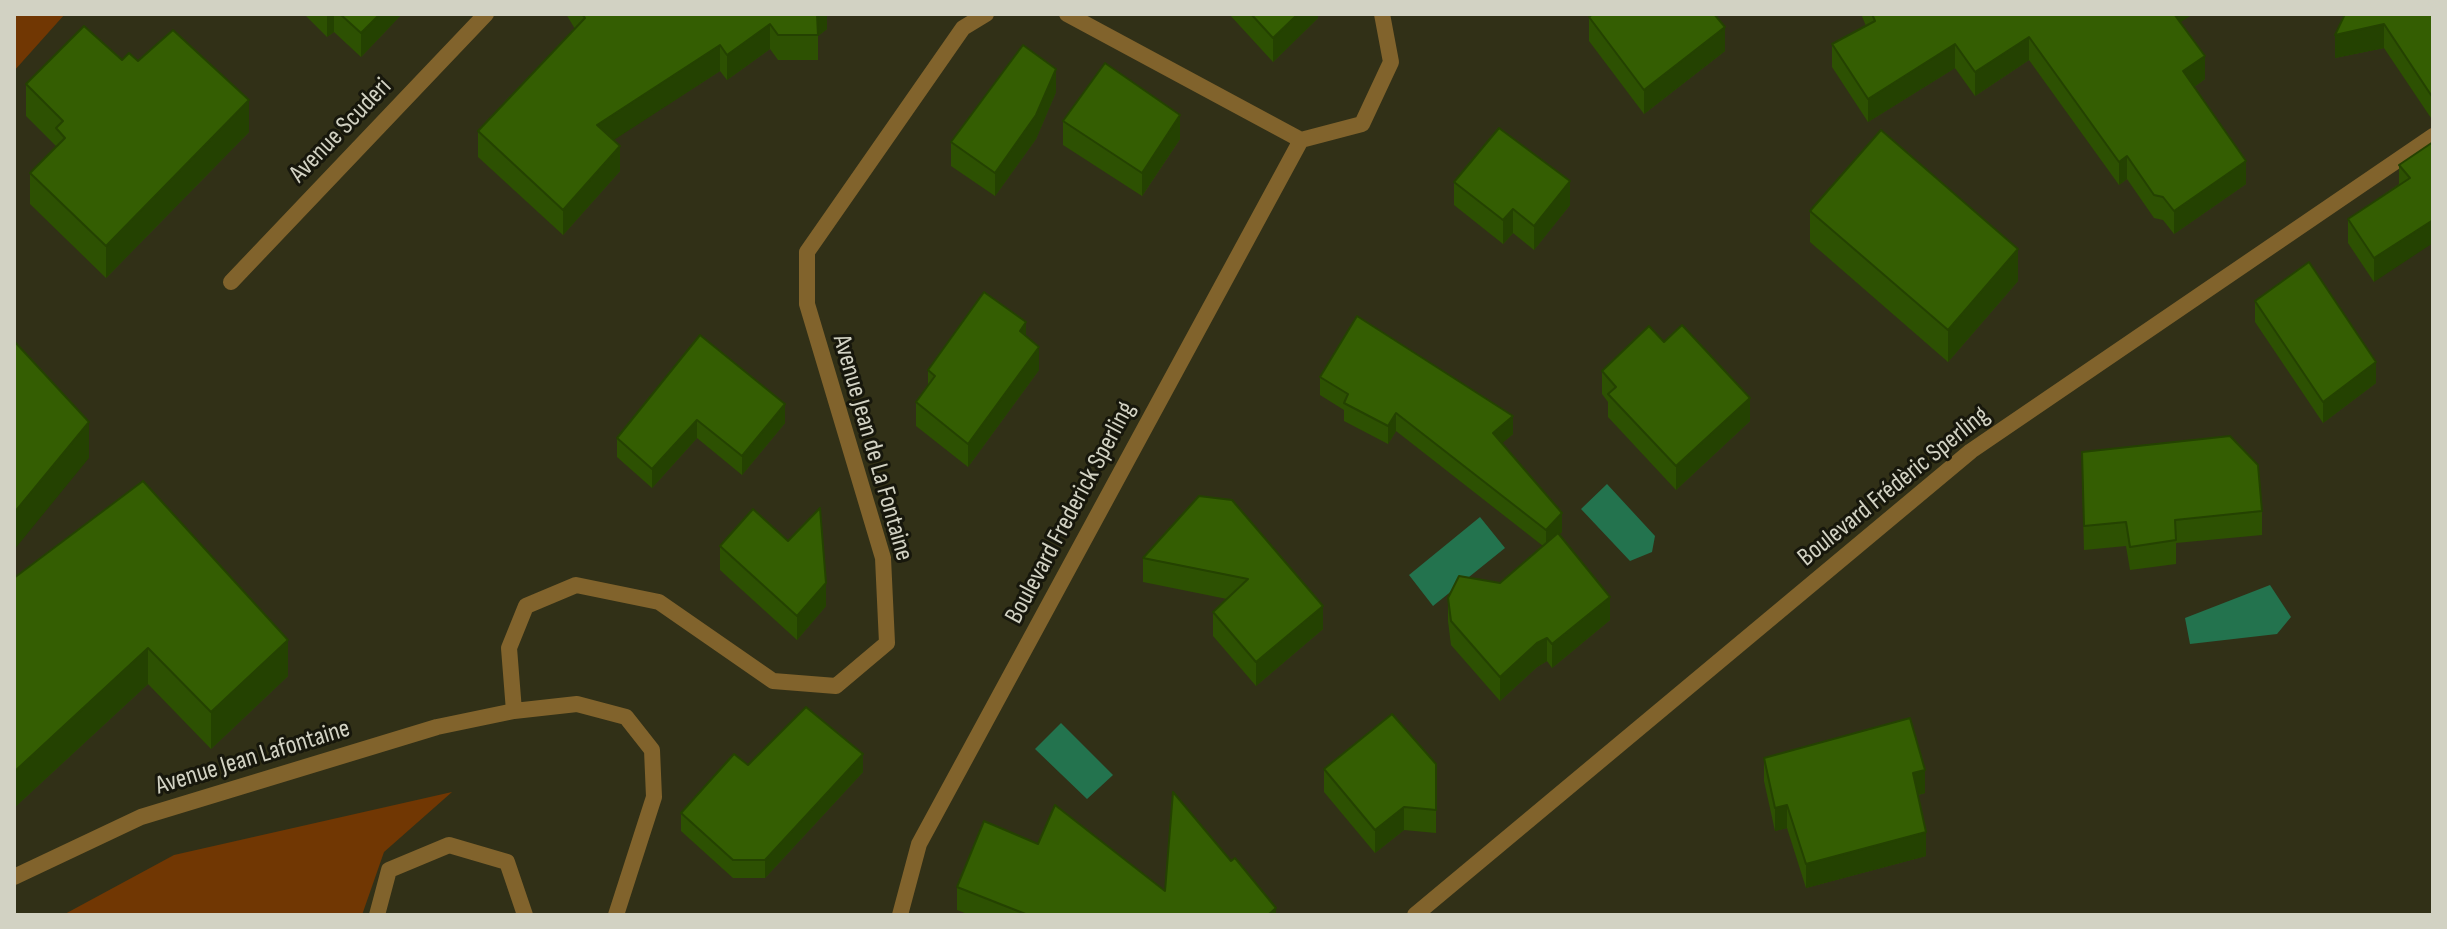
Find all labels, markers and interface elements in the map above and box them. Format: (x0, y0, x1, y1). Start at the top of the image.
street label: Avenue Scuderi (283, 72, 399, 190)
street label: Avenue Jean de La Fontaine (825, 331, 919, 565)
street label: Boulevard Frederick Sperling (999, 397, 1143, 629)
street label: Boulevard Frédèric Sperling (1792, 400, 1996, 574)
street label: Avenue Jean Lafontaine (152, 714, 354, 802)

